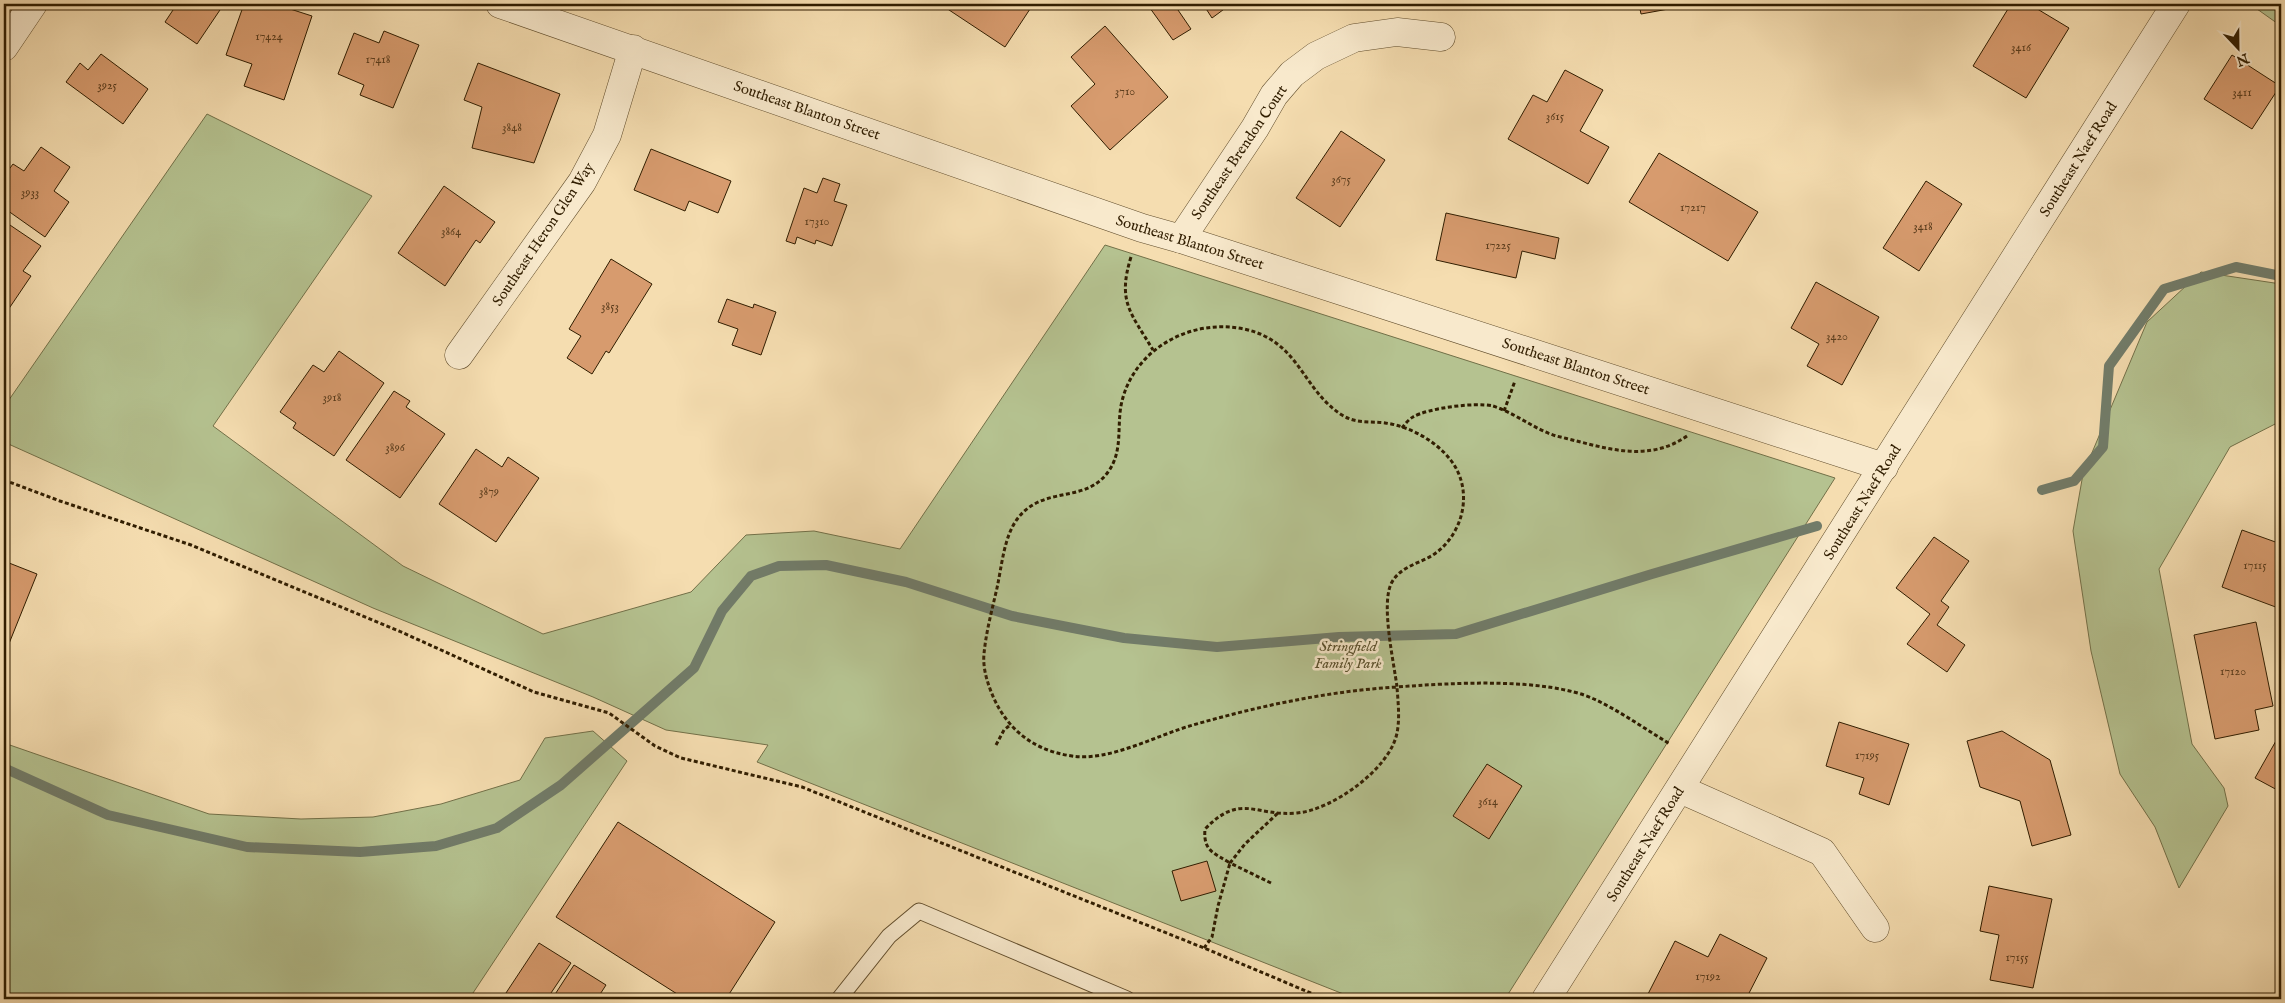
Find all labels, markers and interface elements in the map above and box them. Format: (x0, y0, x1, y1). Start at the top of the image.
north arrow (2212, 22, 2262, 72)
house number: 17424 (255, 29, 283, 44)
house number: 3416 (2011, 40, 2032, 55)
text: N (2234, 48, 2252, 70)
house number: 17418 (365, 52, 391, 67)
street label: Southeast Blanton Street (731, 76, 883, 144)
house number: 3925 (97, 78, 117, 93)
street label: Southeast Brendon Court (1187, 81, 1292, 223)
house number: 3710 (1115, 84, 1135, 99)
house number: 3411 (2232, 85, 2252, 100)
street label: Southeast Naef Road (2035, 97, 2122, 220)
house number: 3615 (1546, 109, 1565, 124)
house number: 3848 (502, 120, 522, 135)
street label: Southeast Heron Glen Way (488, 158, 599, 310)
house number: 3675 (1331, 172, 1351, 187)
house number: 3933 (21, 185, 39, 200)
house number: 17217 (1680, 200, 1706, 215)
street label: Southeast Blanton Street (1114, 211, 1266, 274)
house number: 17310 (805, 214, 830, 229)
house number: 3418 (1913, 219, 1933, 234)
house number: 3864 (441, 224, 461, 239)
house number: 17225 (1485, 238, 1511, 253)
house number: 3853 (601, 299, 619, 314)
house number: 3420 (1826, 329, 1848, 344)
street label: Southeast Blanton Street (1500, 334, 1652, 399)
house number: 3918 (323, 390, 342, 405)
house number: 3896 (385, 440, 406, 455)
street label: Southeast Naef Road (1819, 440, 1906, 563)
house number: 3879 (479, 484, 499, 499)
house number: 17115 (2243, 558, 2267, 573)
park label: Stringfield Family Park (1314, 637, 1382, 673)
house number: 17120 (2220, 664, 2246, 679)
house number: 17195 (1855, 748, 1880, 763)
street label: Southeast Naef Road (1602, 782, 1689, 905)
house number: 3614 (1478, 794, 1498, 809)
house number: 17155 (2005, 950, 2029, 965)
house number: 17192 (1695, 969, 1721, 984)

